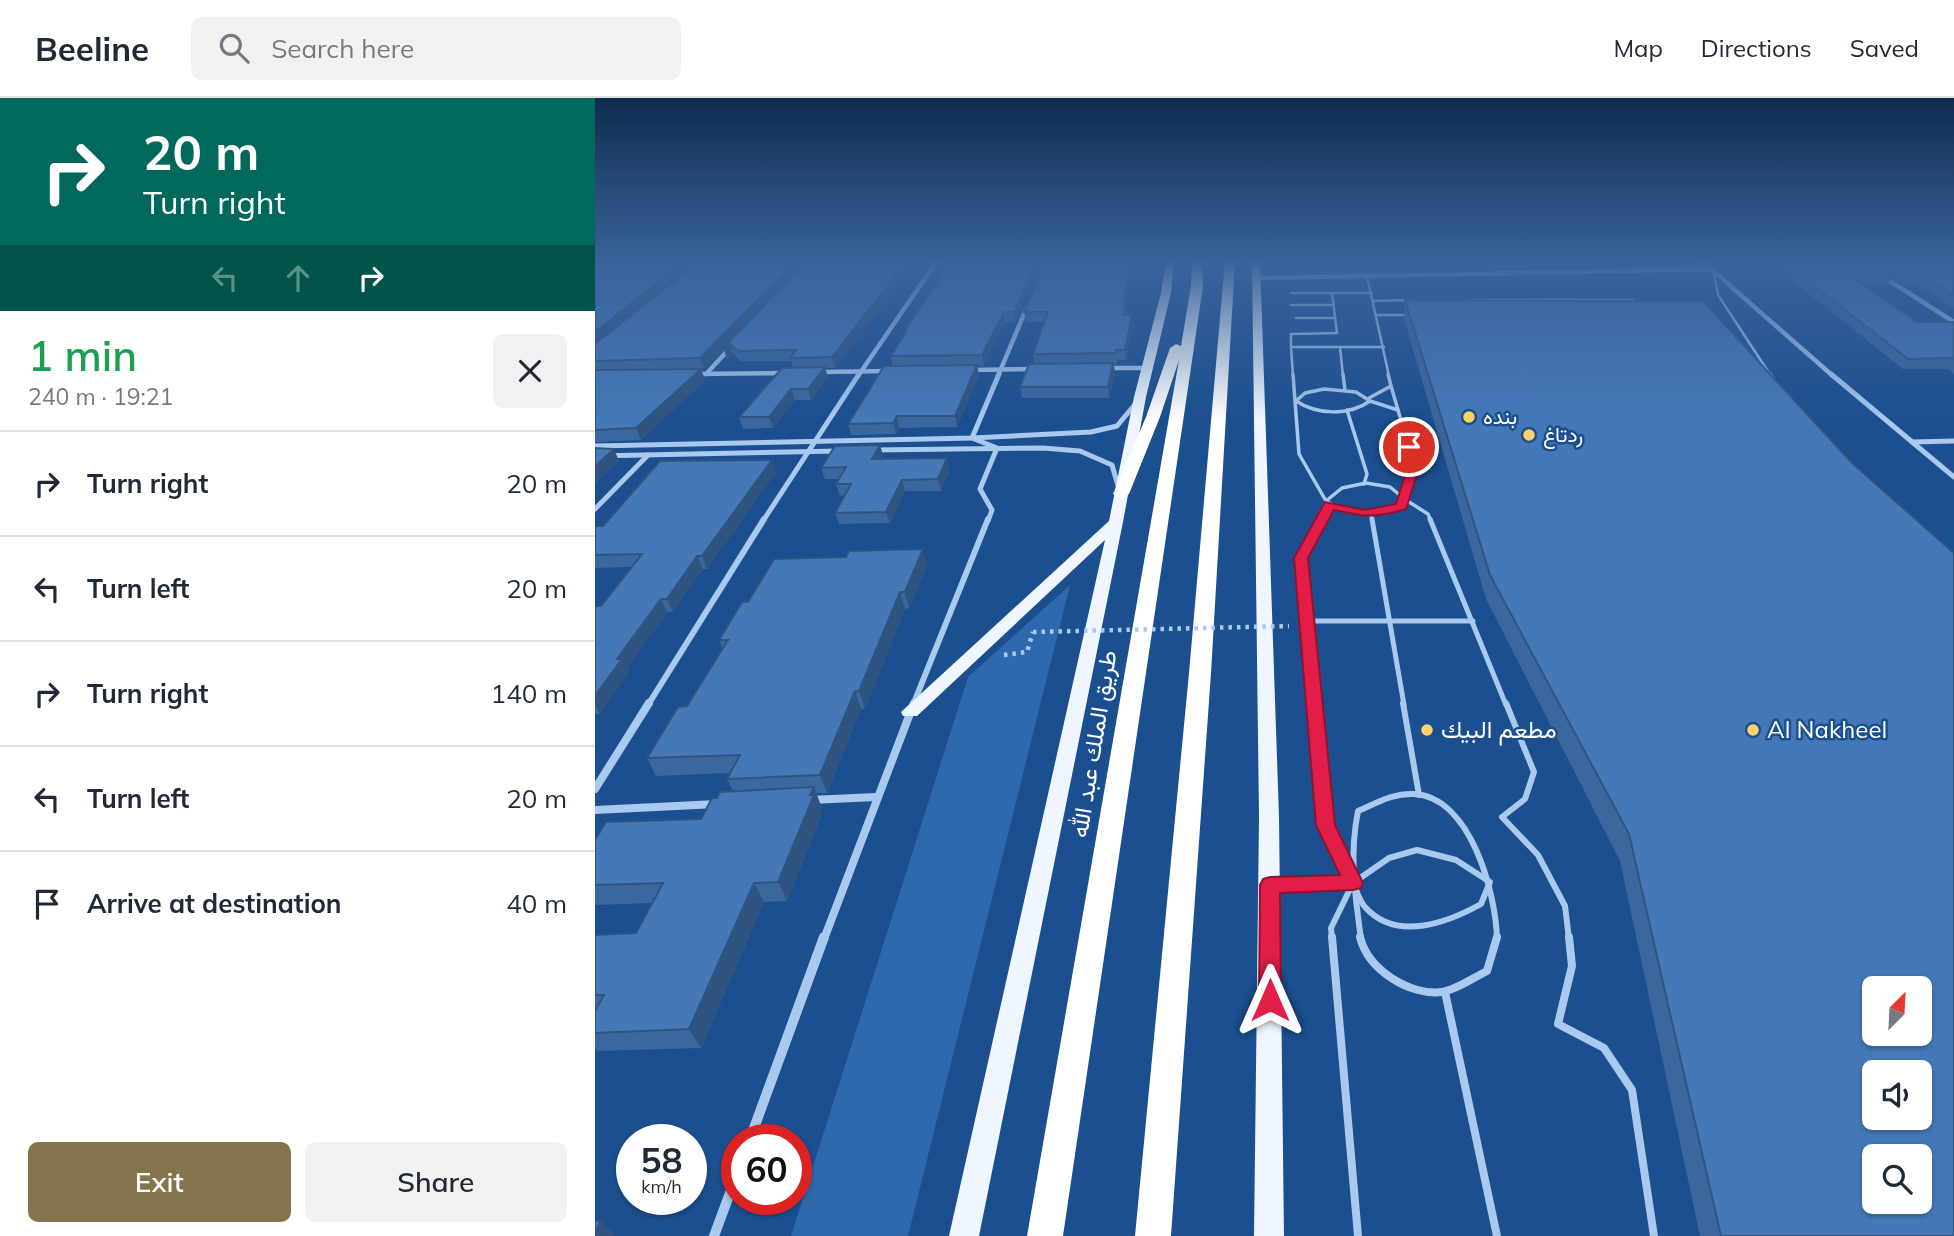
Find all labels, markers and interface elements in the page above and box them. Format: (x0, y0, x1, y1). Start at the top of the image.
search box (191, 17, 681, 80)
text: Beeline (35, 28, 149, 69)
icon: search (215, 29, 253, 67)
text: Search here (271, 32, 414, 65)
text: Map (1613, 33, 1663, 63)
text: Directions (1701, 33, 1812, 63)
text: Saved (1850, 33, 1919, 63)
text: 20 m (143, 121, 259, 182)
icon: right (28, 126, 119, 217)
text: Turn right (143, 182, 286, 222)
icon: left (206, 259, 244, 297)
icon: ahead (279, 259, 317, 297)
icon: right (352, 259, 390, 297)
text: 1 min (28, 329, 137, 382)
button: close (493, 334, 567, 408)
text: 240 m · 19:21 (28, 382, 173, 411)
place label: بنده (1483, 403, 1517, 429)
marker: بنده (1461, 409, 1477, 425)
pin (1379, 417, 1439, 477)
place label: ردتاغ (1543, 421, 1583, 449)
marker: ردتاغ (1521, 427, 1537, 443)
icon: arrive (1390, 428, 1428, 466)
icon: right (28, 465, 66, 503)
text: Turn right (87, 467, 208, 500)
text: 20 m (506, 467, 567, 500)
icon: left (28, 570, 66, 608)
text: Turn left (87, 572, 189, 605)
text: 20 m (506, 572, 567, 605)
street label: طريق الملك عبد الله (1063, 648, 1124, 840)
icon: right (28, 675, 66, 713)
text: Turn right (87, 677, 208, 710)
text: 140 m (491, 677, 567, 710)
place label: مطعم البيك (1441, 714, 1557, 746)
place label: Al Nakheel (1767, 714, 1887, 744)
marker: مطعم البيك (1419, 722, 1435, 738)
marker: Al Nakheel (1745, 722, 1761, 738)
icon: left (28, 780, 66, 818)
text: Turn left (87, 782, 189, 815)
text: 20 m (506, 782, 567, 815)
icon: arrive (28, 885, 66, 923)
text: Arrive at destination (87, 887, 342, 920)
text: 40 m (506, 887, 567, 920)
position arrow (1233, 963, 1307, 1037)
north arrow (1862, 976, 1932, 1046)
map controls (1862, 976, 1932, 1214)
button: sound (1862, 1060, 1932, 1130)
speed limit sign: 60 (721, 1124, 812, 1215)
text: 58 (640, 1138, 683, 1182)
button: Exit (28, 1142, 291, 1222)
button: Share (305, 1142, 567, 1222)
button: search (1862, 1144, 1932, 1214)
text: km/h (641, 1175, 682, 1198)

